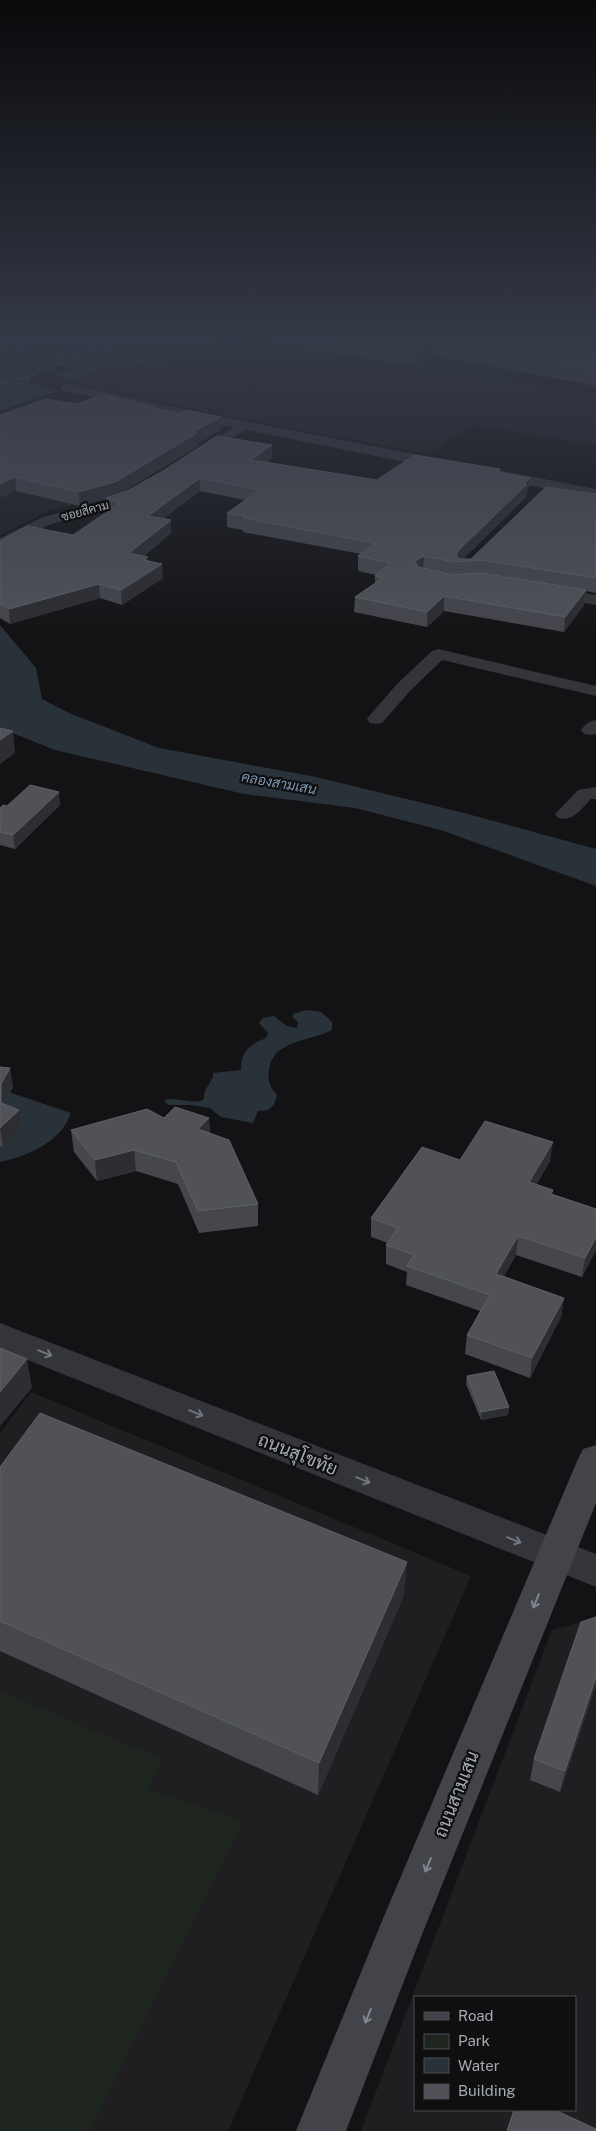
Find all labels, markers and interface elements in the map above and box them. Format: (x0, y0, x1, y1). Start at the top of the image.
street label: ซอยสีคาม (59, 497, 110, 524)
water label: คลองสามเสน (240, 769, 318, 797)
one-way arrow (37, 1349, 52, 1358)
one-way arrow (188, 1409, 203, 1419)
street label: ถนนสุโขทัย (255, 1427, 341, 1481)
one-way arrow (355, 1476, 370, 1485)
one-way arrow (506, 1536, 521, 1545)
one-way arrow (531, 1593, 540, 1608)
street label: ถนนสามเสน (429, 1748, 483, 1840)
one-way arrow (422, 1857, 432, 1872)
legend (414, 1996, 576, 2111)
text: Road (458, 2007, 494, 2024)
one-way arrow (362, 2008, 372, 2023)
text: Park (458, 2032, 490, 2049)
text: Water (458, 2057, 500, 2074)
text: Building (458, 2082, 516, 2099)

